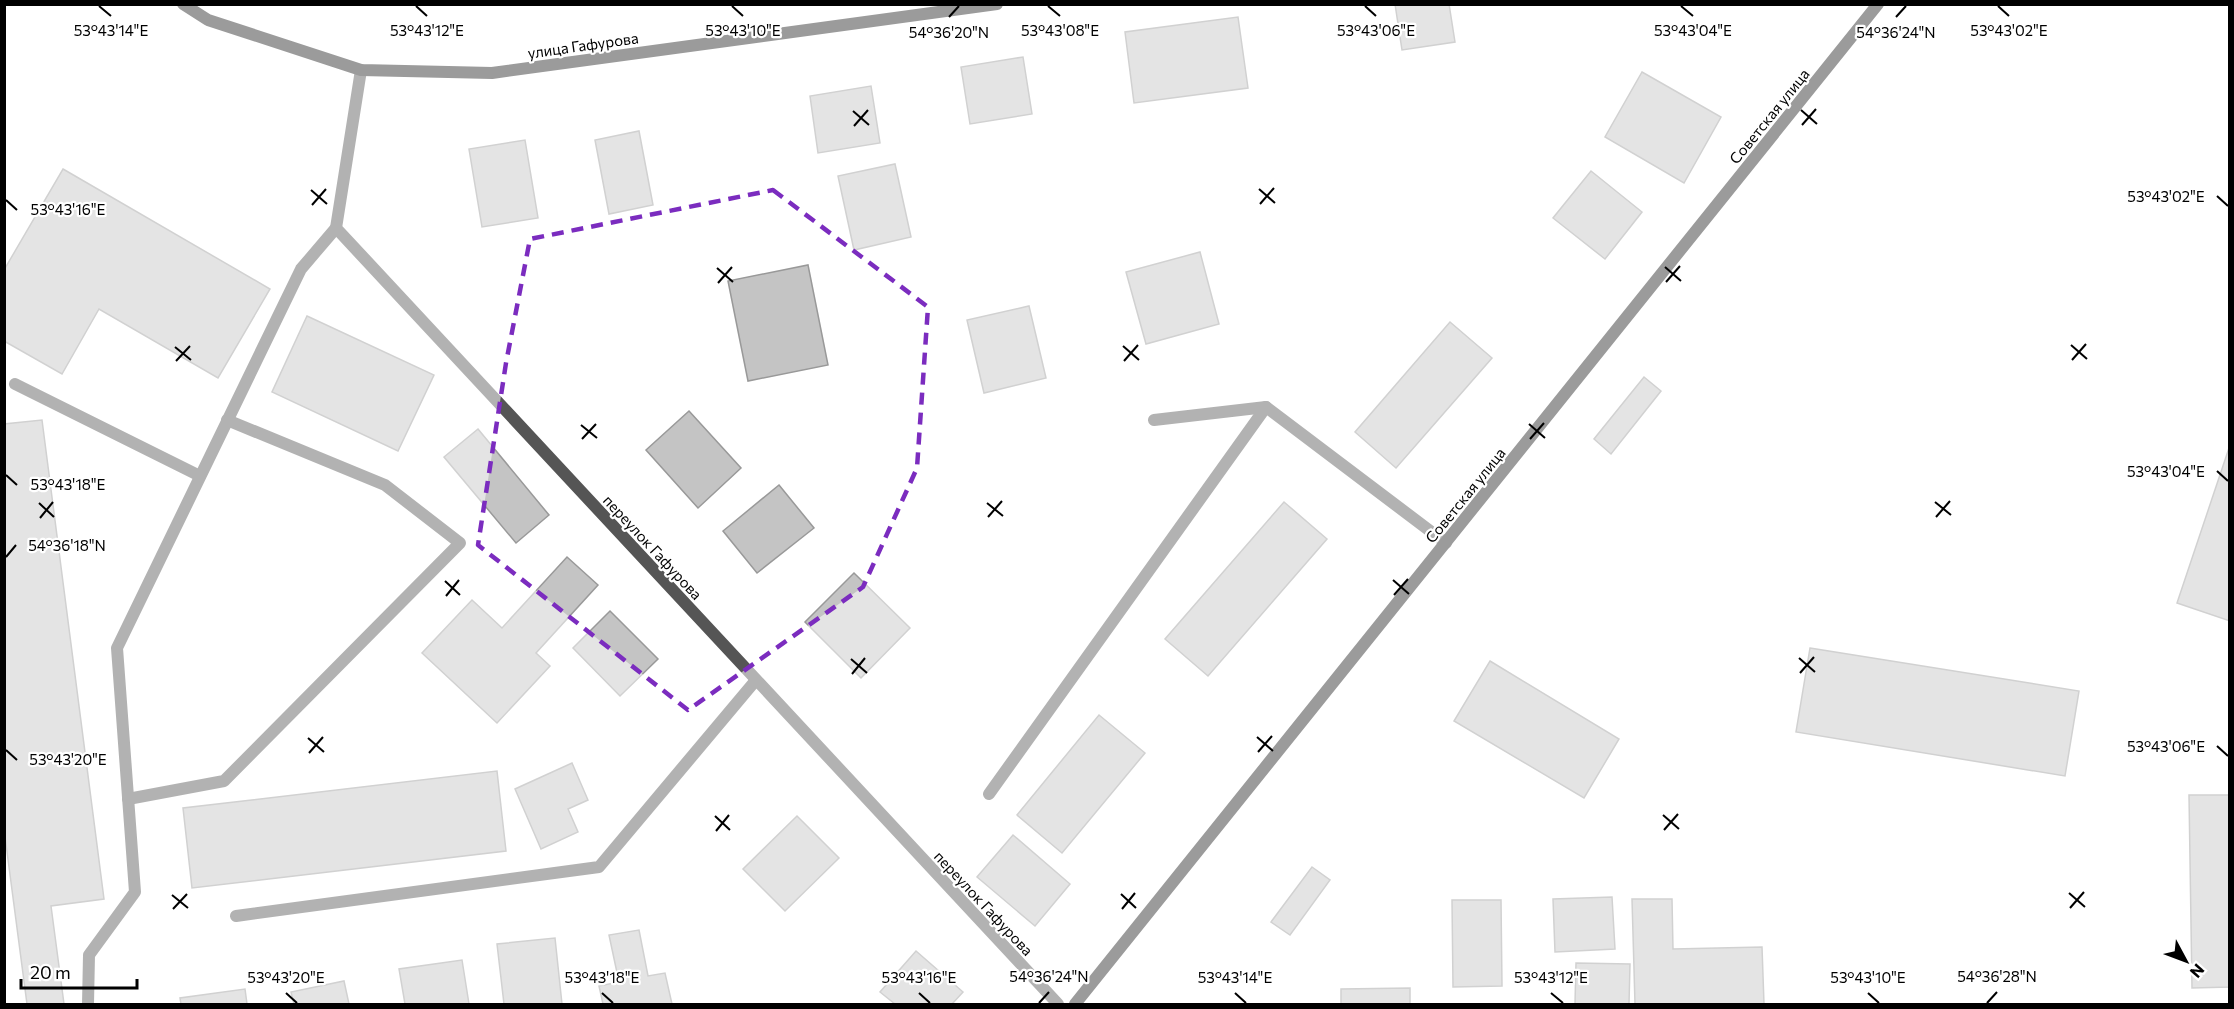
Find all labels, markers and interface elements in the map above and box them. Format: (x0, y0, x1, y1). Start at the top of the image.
text: 53°43'14"E (74, 21, 148, 39)
text: 53°43'12"E (390, 21, 464, 39)
text: 53°43'10"E (705, 21, 781, 39)
text: 53°43'08"E (1021, 21, 1099, 39)
text: 53°43'06"E (1337, 21, 1415, 39)
text: 53°43'04"E (1654, 21, 1732, 39)
text: 53°43'02"E (1970, 21, 2048, 39)
text: 54°36'20"N (909, 23, 989, 41)
text: 54°36'24"N (1856, 23, 1936, 41)
street label: улица Гафурова (526, 28, 640, 62)
street label: Советская улица (1725, 65, 1813, 167)
text: 53°43'02"E (2127, 187, 2205, 205)
text: 53°43'16"E (31, 200, 105, 218)
street label: Советская улица (1421, 444, 1509, 546)
text: 53°43'04"E (2127, 462, 2205, 480)
text: 53°43'18"E (31, 475, 105, 493)
street label: переулок Гафурова (600, 491, 706, 603)
text: 54°36'18"N (28, 536, 106, 554)
text: 53°43'06"E (2127, 737, 2205, 755)
text: 53°43'20"E (29, 750, 107, 768)
street label: переулок Гафурова (931, 847, 1037, 959)
north arrow (2156, 931, 2216, 991)
scale bar (21, 952, 136, 990)
text: N (2187, 960, 2209, 982)
text: 20 m (30, 961, 71, 983)
text: 54°36'24"N (1009, 967, 1089, 985)
text: 54°36'28"N (1957, 967, 2037, 985)
text: 53°43'20"E (247, 968, 325, 986)
text: 53°43'18"E (565, 968, 639, 986)
text: 53°43'16"E (882, 968, 956, 986)
text: 53°43'14"E (1198, 968, 1272, 986)
text: 53°43'12"E (1514, 968, 1588, 986)
text: 53°43'10"E (1830, 968, 1906, 986)

